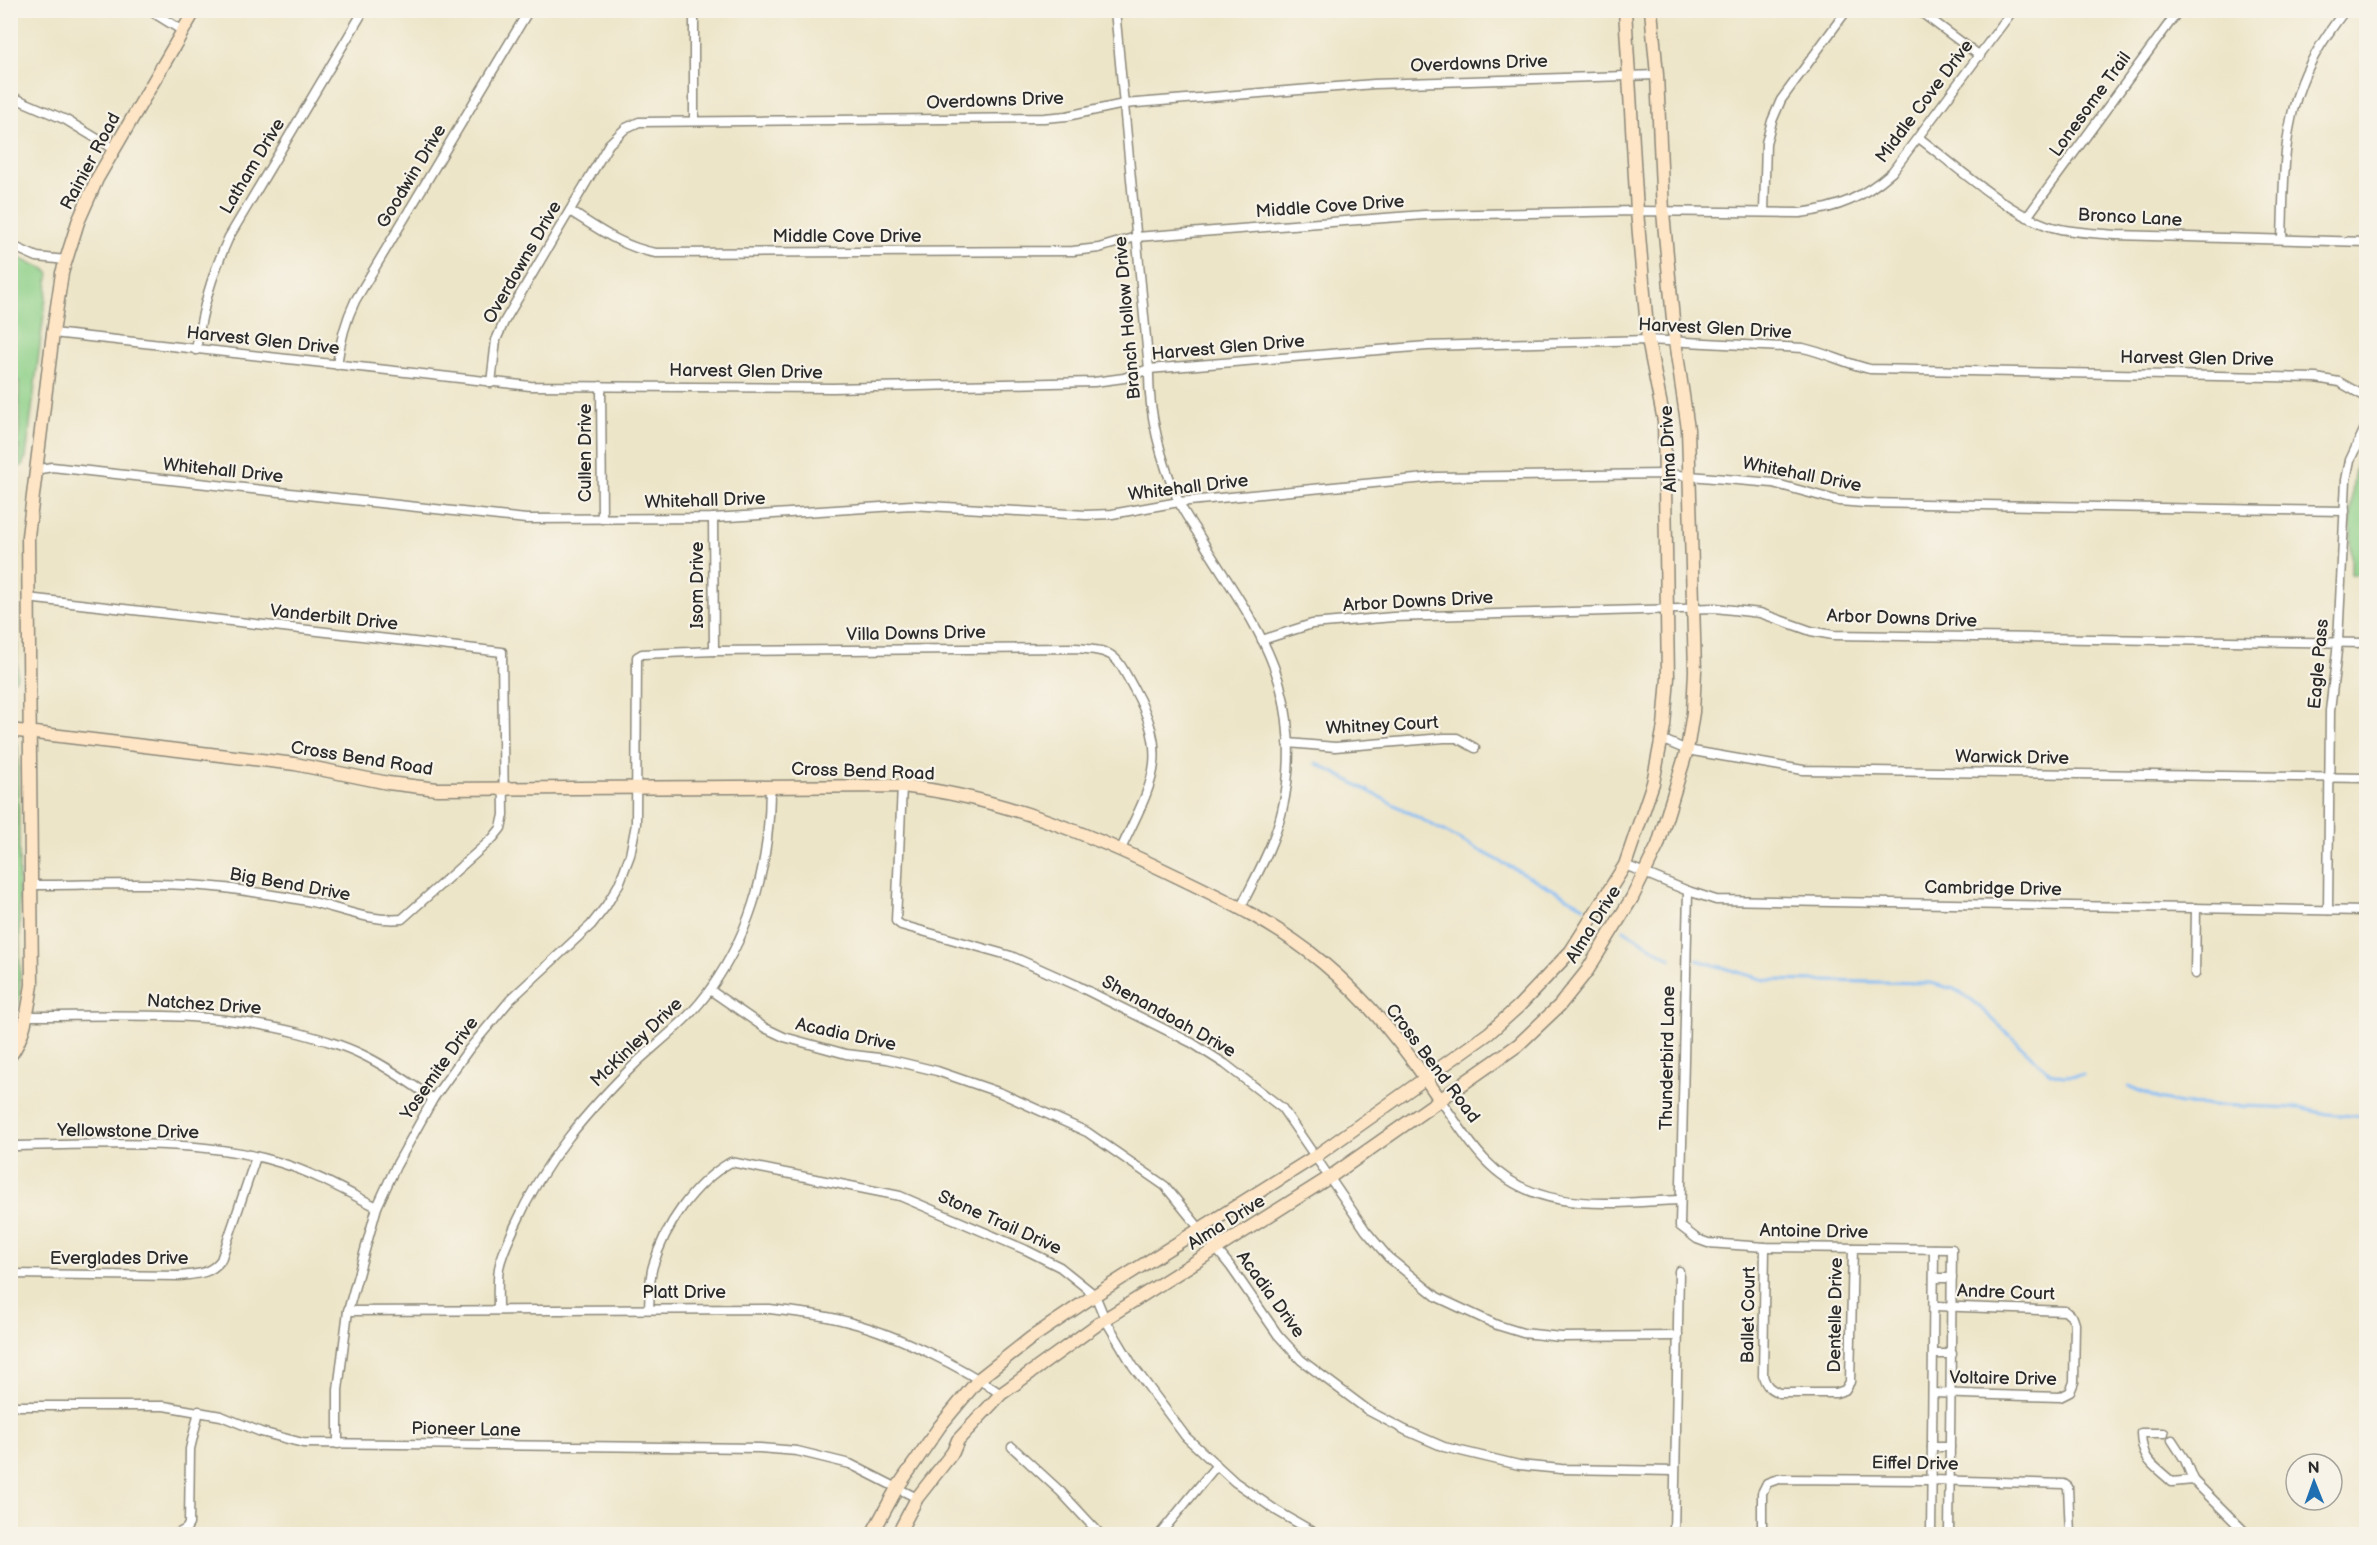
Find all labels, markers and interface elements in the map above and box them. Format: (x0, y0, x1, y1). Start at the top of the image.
street label: Middle Cove Drive (1871, 35, 1978, 167)
street label: Lonesome Trail (2045, 48, 2135, 161)
street label: Overdowns Drive (1410, 51, 1549, 76)
street label: Overdowns Drive (926, 88, 1065, 113)
street label: Rainier Road (56, 109, 125, 213)
street label: Latham Drive (216, 114, 289, 218)
street label: Goodwin Drive (372, 120, 451, 232)
street label: Middle Cove Drive (1255, 191, 1405, 222)
street label: Overdowns Drive (479, 197, 566, 327)
street label: Bronco Lane (2077, 204, 2183, 231)
street label: Middle Cove Drive (772, 226, 922, 247)
street label: Branch Hollow Drive (1110, 235, 1145, 400)
street label: Harvest Glen Drive (1638, 314, 1793, 343)
street label: Harvest Glen Drive (185, 322, 341, 359)
street label: Harvest Glen Drive (1151, 330, 1306, 365)
street label: Harvest Glen Drive (2120, 347, 2274, 370)
street label: Harvest Glen Drive (669, 360, 823, 383)
street label: Cullen Drive (575, 403, 596, 502)
street label: Alma Drive (1656, 405, 1681, 493)
street label: Whitehall Drive (1741, 453, 1864, 496)
street label: Whitehall Drive (162, 454, 284, 487)
street label: Whitehall Drive (1127, 470, 1250, 505)
street label: Whitehall Drive (644, 488, 766, 513)
street label: Isom Drive (687, 541, 708, 628)
street label: Arbor Downs Drive (1342, 587, 1494, 616)
street label: Vanderbilt Drive (269, 600, 399, 635)
street label: Arbor Downs Drive (1826, 605, 1978, 632)
street label: Eagle Pass (2304, 618, 2333, 710)
street label: Villa Downs Drive (846, 622, 986, 645)
street label: Whitney Court (1325, 712, 1439, 739)
street label: Cross Bend Road (289, 737, 435, 780)
street label: Warwick Drive (1955, 746, 2069, 769)
street label: Cross Bend Road (791, 758, 935, 785)
street label: Big Bend Drive (228, 864, 352, 906)
street label: Cambridge Drive (1924, 877, 2062, 900)
street label: Alma Drive (1561, 881, 1626, 967)
street label: Shenandoah Drive (1098, 971, 1240, 1062)
street label: Thunderbird Lane (1656, 985, 1679, 1130)
street label: Natchez Drive (146, 990, 262, 1019)
street label: McKinley Drive (586, 993, 687, 1091)
street label: Cross Bend Road (1381, 1000, 1484, 1127)
street label: Yosemite Drive (396, 1013, 483, 1125)
street label: Acadia Drive (794, 1014, 898, 1055)
street label: Yellowstone Drive (56, 1120, 199, 1143)
street label: Stone Trail Drive (935, 1186, 1065, 1259)
street label: Alma Drive (1184, 1190, 1269, 1254)
street label: Antoine Drive (1760, 1220, 1869, 1243)
street label: Acadia Drive (1232, 1247, 1309, 1342)
street label: Everglades Drive (50, 1248, 189, 1269)
street label: Dentelle Drive (1824, 1257, 1847, 1373)
street label: Ballet Court (1737, 1266, 1760, 1363)
street label: Andre Court (1957, 1280, 2056, 1305)
street label: Platt Drive (642, 1282, 726, 1303)
street label: Voltaire Drive (1949, 1367, 2057, 1390)
street label: Pioneer Lane (411, 1418, 521, 1441)
street label: Eiffel Drive (1871, 1452, 1959, 1475)
north arrow (2284, 1452, 2344, 1512)
text: N (2308, 1459, 2320, 1478)

